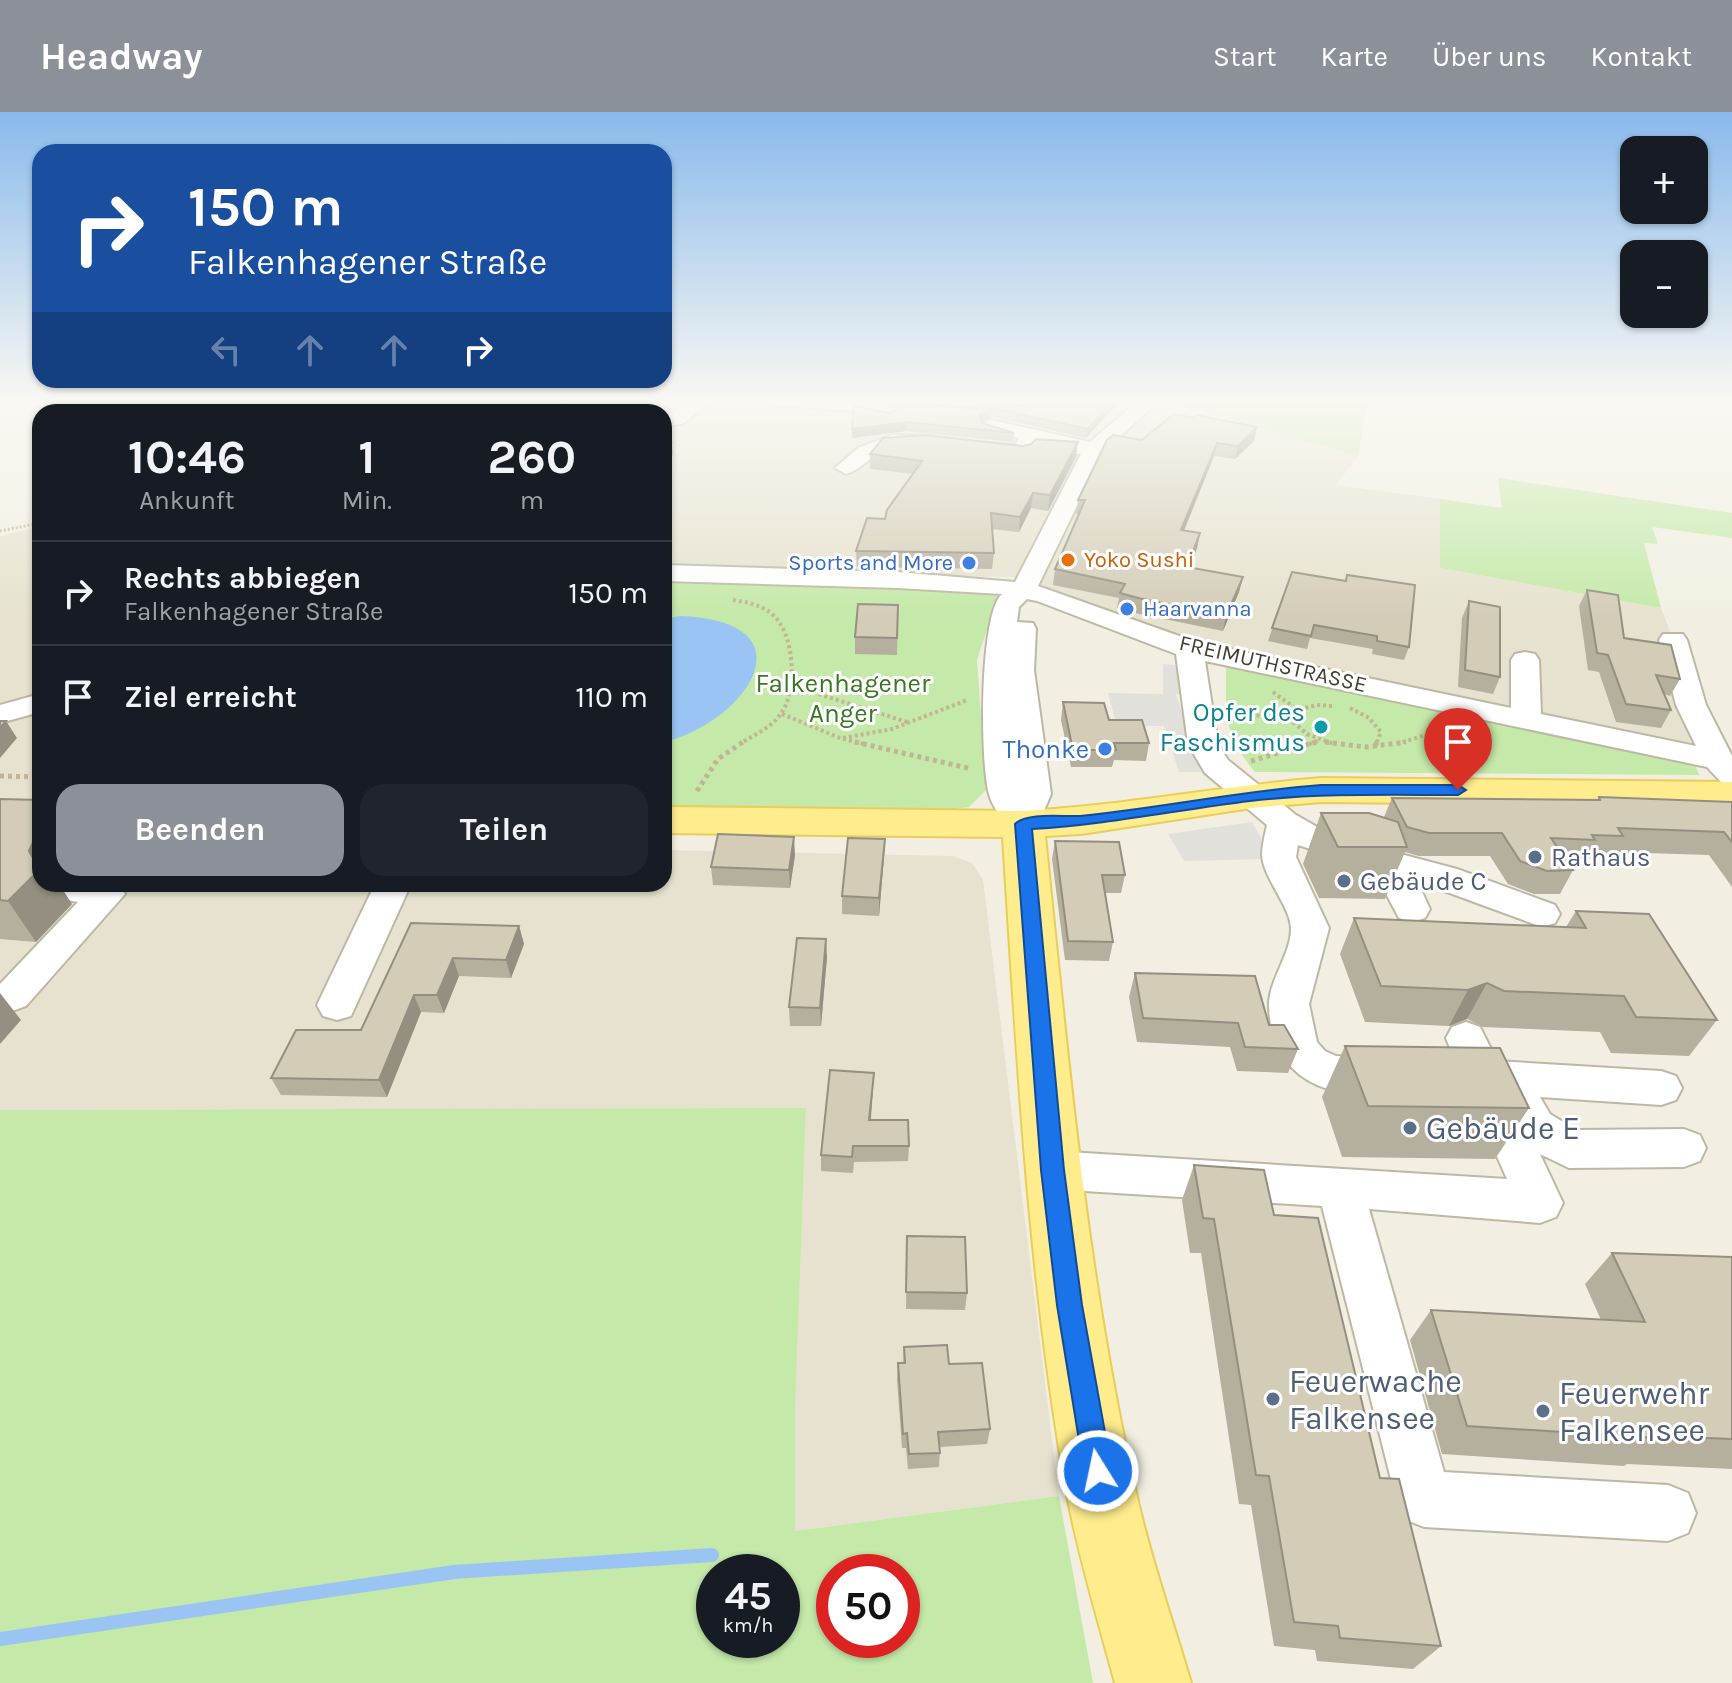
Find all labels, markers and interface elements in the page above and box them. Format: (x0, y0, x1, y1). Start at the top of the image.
text: Headway (40, 34, 203, 79)
text: Start (1213, 40, 1276, 73)
text: Karte (1320, 40, 1388, 73)
text: Über uns (1432, 40, 1547, 73)
text: Kontakt (1591, 40, 1692, 73)
map controls (1620, 136, 1708, 328)
button: + (1620, 136, 1708, 224)
text: 150 m (188, 174, 343, 239)
icon: right (56, 176, 160, 280)
button: − (1620, 240, 1708, 328)
text: Falkenhagener Straße (188, 241, 547, 283)
icon: left (204, 328, 248, 372)
icon: ahead (288, 328, 332, 372)
icon: ahead (372, 328, 416, 372)
icon: right (456, 328, 500, 372)
text: 10:46 (128, 429, 246, 485)
text: 1 (358, 429, 375, 485)
text: 260 (488, 429, 576, 485)
text: Ankunft (139, 485, 235, 516)
text: Min. (342, 485, 392, 516)
text: m (520, 485, 544, 516)
place label: Yoko Sushi (1084, 547, 1194, 573)
place label: Sports and More (788, 550, 953, 576)
marker: Yoko Sushi (1059, 551, 1077, 569)
marker: Sports and More (960, 554, 978, 572)
text: Rechts abbiegen (124, 560, 361, 596)
icon: right (56, 571, 100, 615)
text: 150 m (568, 575, 648, 611)
text: Falkenhagener Straße (124, 596, 383, 627)
place label: Haarvanna (1143, 596, 1252, 622)
marker: Haarvanna (1118, 600, 1136, 618)
street label: FREIMUTHSTRASSE (1177, 630, 1369, 698)
park label: Falkenhagener Anger (756, 668, 931, 729)
icon: arrive (56, 675, 100, 719)
text: Ziel erreicht (124, 679, 297, 715)
text: 110 m (575, 679, 648, 715)
place label: Opfer des Faschismus (1160, 697, 1305, 758)
pin (1424, 708, 1492, 790)
marker: Opfer des Faschismus (1312, 718, 1330, 736)
icon: arrive (1436, 720, 1480, 764)
place label: Thonke (1002, 734, 1089, 765)
marker: Thonke (1096, 740, 1114, 758)
button: Beenden (56, 784, 344, 876)
button: Teilen (360, 784, 648, 876)
place label: Rathaus (1551, 842, 1650, 873)
marker: Rathaus (1526, 848, 1544, 866)
place label: Gebäude C (1360, 866, 1486, 897)
marker: Gebäude C (1335, 872, 1353, 890)
place label: Gebäude E (1426, 1110, 1580, 1147)
marker: Gebäude E (1401, 1119, 1419, 1137)
place label: Feuerwache Falkensee (1289, 1363, 1462, 1437)
place label: Feuerwehr Falkensee (1559, 1375, 1710, 1449)
marker: Feuerwache Falkensee (1264, 1390, 1282, 1408)
marker: Feuerwehr Falkensee (1534, 1402, 1552, 1420)
position arrow (1056, 1429, 1140, 1513)
speed limit sign: 50 (816, 1554, 920, 1658)
text: 45 (724, 1572, 772, 1619)
text: km/h (723, 1614, 773, 1637)

